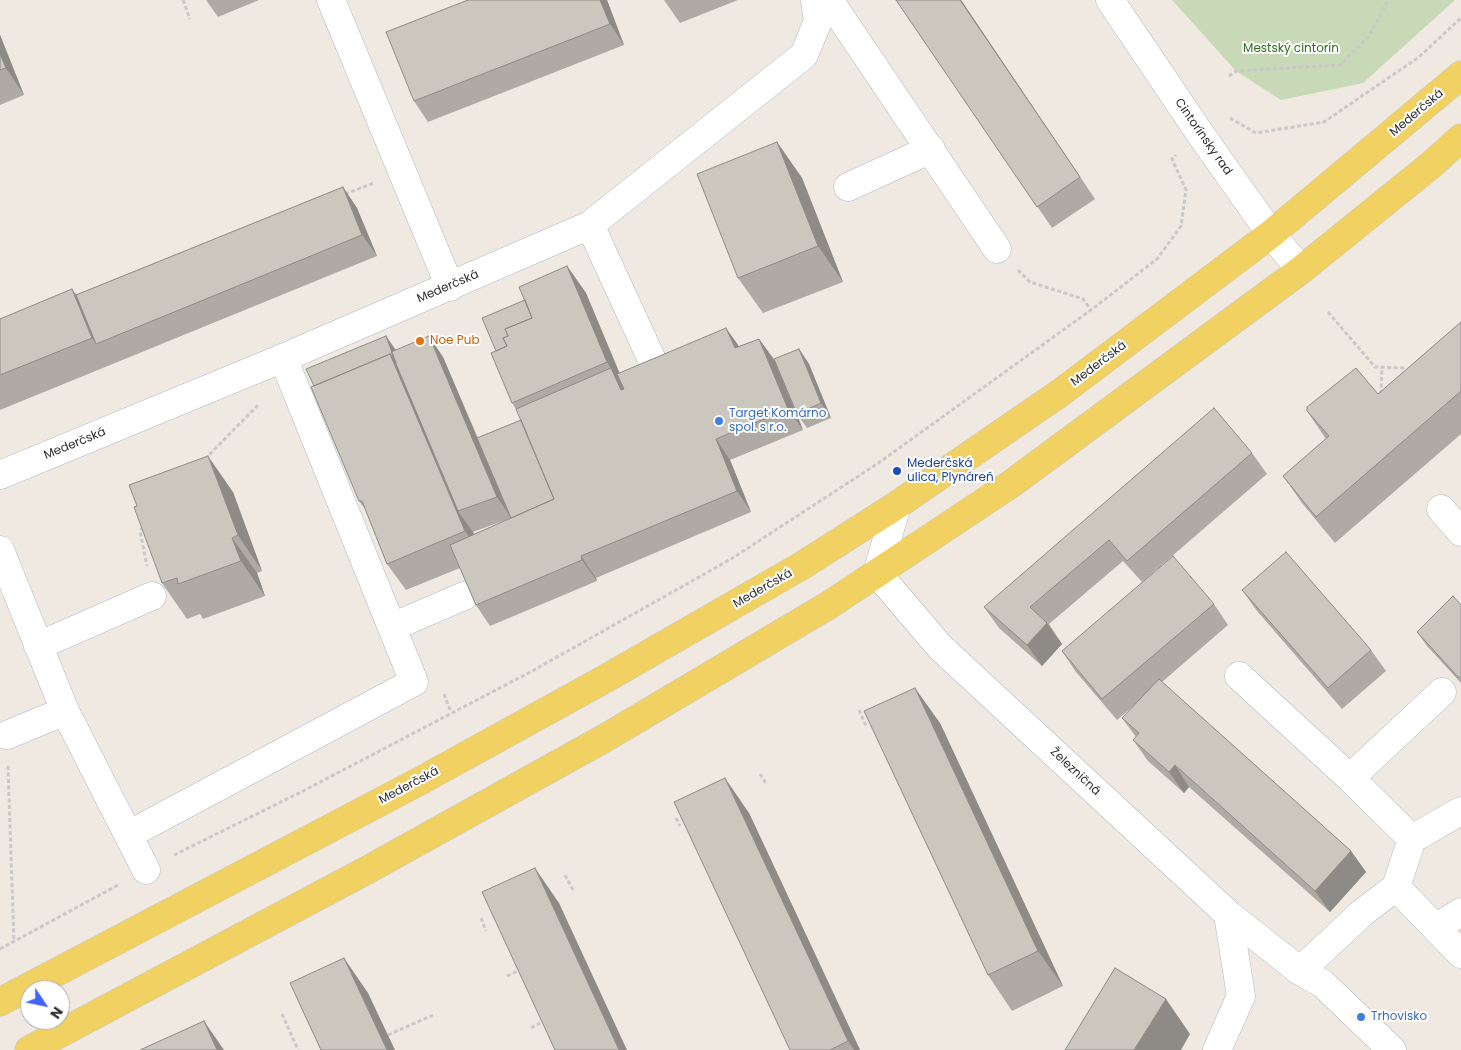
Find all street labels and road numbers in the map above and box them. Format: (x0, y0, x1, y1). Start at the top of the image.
street label: Mederčská (1387, 86, 1447, 140)
street label: Cintorínsky rad (1171, 96, 1235, 178)
street label: Mederčská (415, 268, 481, 306)
street label: Mederčská (1068, 338, 1130, 390)
street label: Mederčská (42, 425, 108, 463)
street label: Mederčská (731, 566, 795, 612)
street label: Železničná (1047, 745, 1103, 799)
street label: Mederčská (377, 764, 441, 808)

